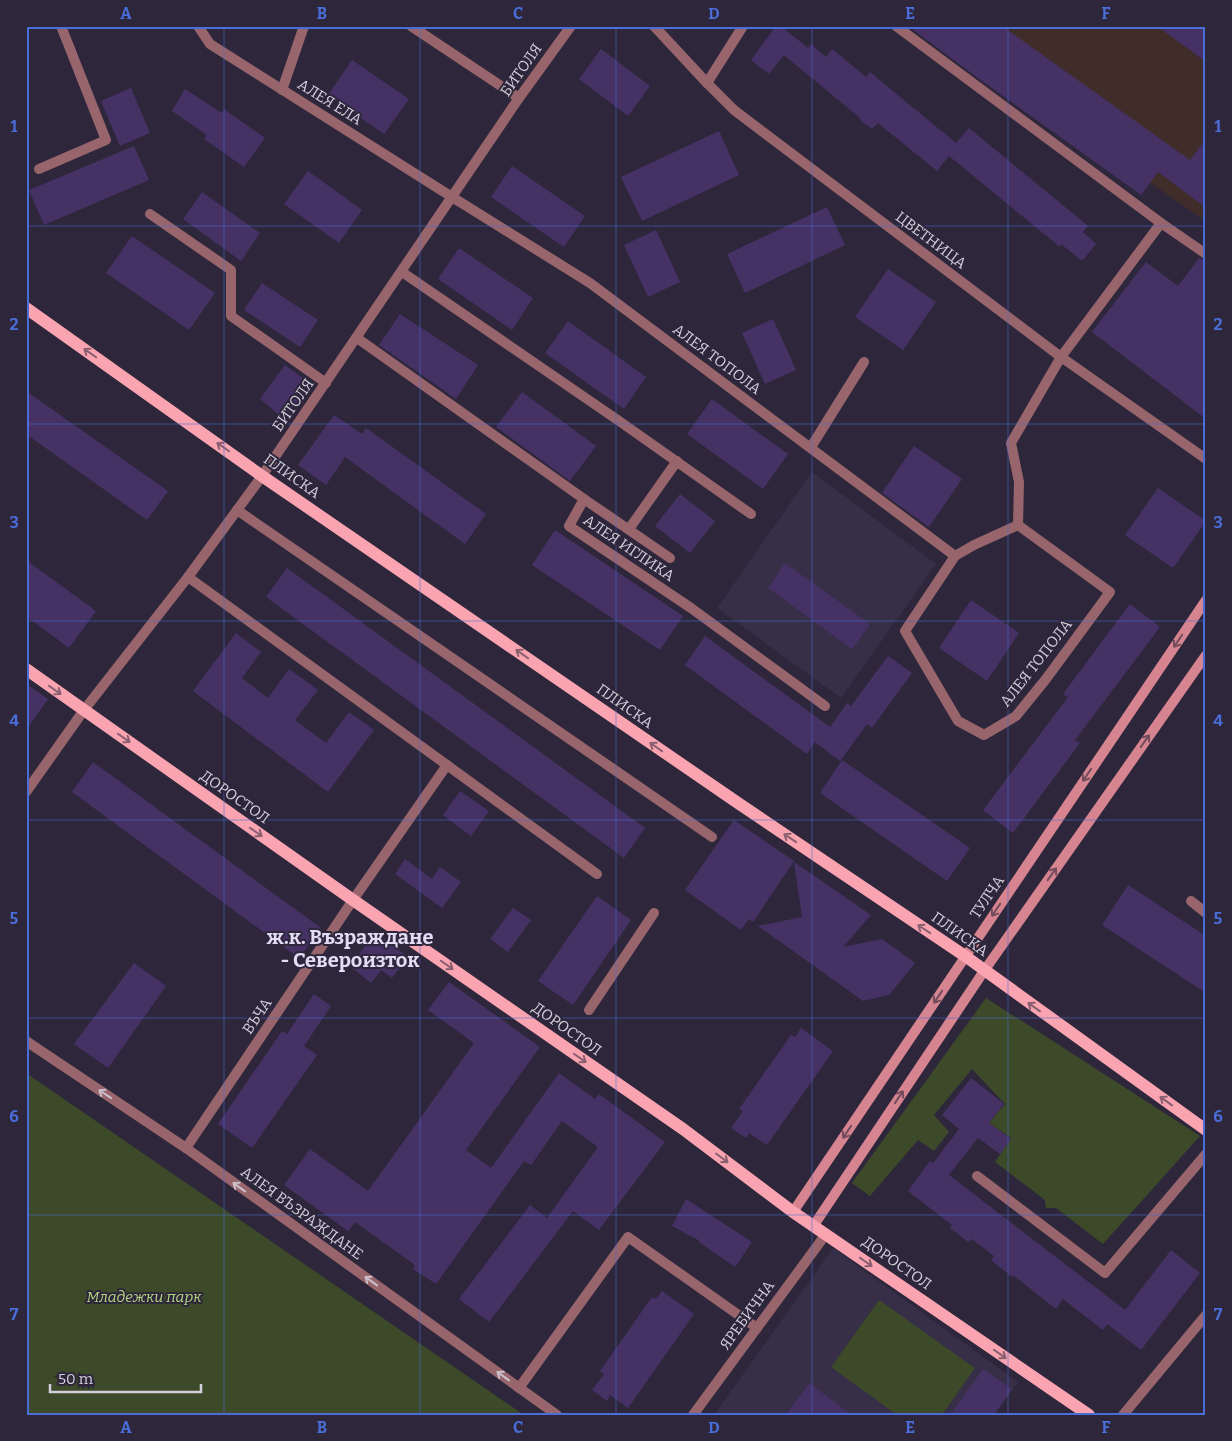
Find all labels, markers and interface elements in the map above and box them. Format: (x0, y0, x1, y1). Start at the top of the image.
text: A (120, 4, 132, 23)
text: B (317, 4, 327, 23)
text: C (513, 4, 523, 23)
text: D (708, 4, 720, 23)
text: E (905, 4, 915, 23)
text: F (1102, 4, 1111, 23)
street label: БИТОЛЯ (496, 40, 546, 100)
street label: АЛЕЯ ЕЛА (294, 75, 366, 129)
text: 1 (11, 117, 18, 136)
text: 1 (1215, 117, 1222, 136)
street label: ЦВЕТНИЦА (892, 208, 970, 273)
text: 2 (9, 315, 19, 334)
text: 2 (1213, 315, 1223, 334)
street label: АЛЕЯ ТОПОЛА (669, 320, 765, 398)
one-way arrow (83, 348, 97, 358)
street label: БИТОЛЯ (268, 375, 318, 435)
one-way arrow (216, 442, 230, 452)
street label: ПЛИСКА (260, 450, 324, 502)
street label: АЛЕЯ ИГЛИКА (580, 511, 678, 585)
text: 3 (9, 513, 19, 532)
text: 3 (1213, 513, 1223, 532)
street label: АЛЕЯ ТОПОЛА (996, 615, 1076, 710)
one-way arrow (1173, 633, 1183, 647)
one-way arrow (515, 649, 529, 659)
street label: ПЛИСКА (593, 680, 657, 732)
one-way arrow (48, 685, 62, 695)
text: 4 (9, 711, 19, 730)
text: 4 (1213, 711, 1223, 730)
one-way arrow (117, 733, 131, 743)
one-way arrow (1140, 734, 1150, 748)
one-way arrow (649, 742, 663, 752)
street label: ДОРОСТОЛ (197, 767, 273, 827)
one-way arrow (1082, 768, 1092, 782)
one-way arrow (249, 827, 263, 837)
one-way arrow (783, 833, 797, 843)
one-way arrow (1047, 867, 1057, 881)
street label: ТУЛЧА (966, 872, 1008, 922)
one-way arrow (991, 903, 1002, 917)
street label: ПЛИСКА (928, 908, 992, 960)
text: 5 (10, 909, 19, 928)
text: 5 (1214, 909, 1223, 928)
one-way arrow (918, 924, 932, 934)
district label: ж.к. Възраждане - Североизток (267, 925, 433, 972)
one-way arrow (440, 960, 454, 970)
one-way arrow (933, 990, 943, 1004)
street label: ВЪЧА (239, 994, 276, 1037)
street label: ДОРОСТОЛ (529, 999, 605, 1059)
one-way arrow (1027, 1002, 1041, 1012)
one-way arrow (573, 1053, 587, 1063)
one-way arrow (99, 1089, 113, 1099)
one-way arrow (895, 1091, 905, 1105)
one-way arrow (1160, 1096, 1173, 1107)
text: 6 (9, 1107, 19, 1126)
text: 6 (1213, 1107, 1223, 1126)
one-way arrow (842, 1125, 852, 1139)
one-way arrow (715, 1153, 729, 1163)
street label: АЛЕЯ ВЪЗРАЖДАНЕ (237, 1163, 367, 1263)
one-way arrow (233, 1181, 246, 1192)
street label: ДОРОСТОЛ (859, 1233, 935, 1293)
one-way arrow (859, 1257, 873, 1267)
one-way arrow (365, 1276, 378, 1287)
street label: ЯРЕБИЧНА (716, 1277, 778, 1353)
park label: Младежки парк (86, 1288, 202, 1306)
text: 7 (10, 1305, 19, 1324)
text: 7 (1214, 1305, 1223, 1324)
one-way arrow (993, 1349, 1007, 1359)
scale bar (50, 1361, 201, 1393)
text: 50 m (58, 1370, 94, 1388)
one-way arrow (496, 1371, 510, 1381)
text: A (120, 1418, 132, 1437)
text: B (317, 1418, 327, 1437)
text: C (513, 1418, 523, 1437)
text: D (708, 1418, 720, 1437)
text: E (905, 1418, 915, 1437)
text: F (1102, 1418, 1111, 1437)

